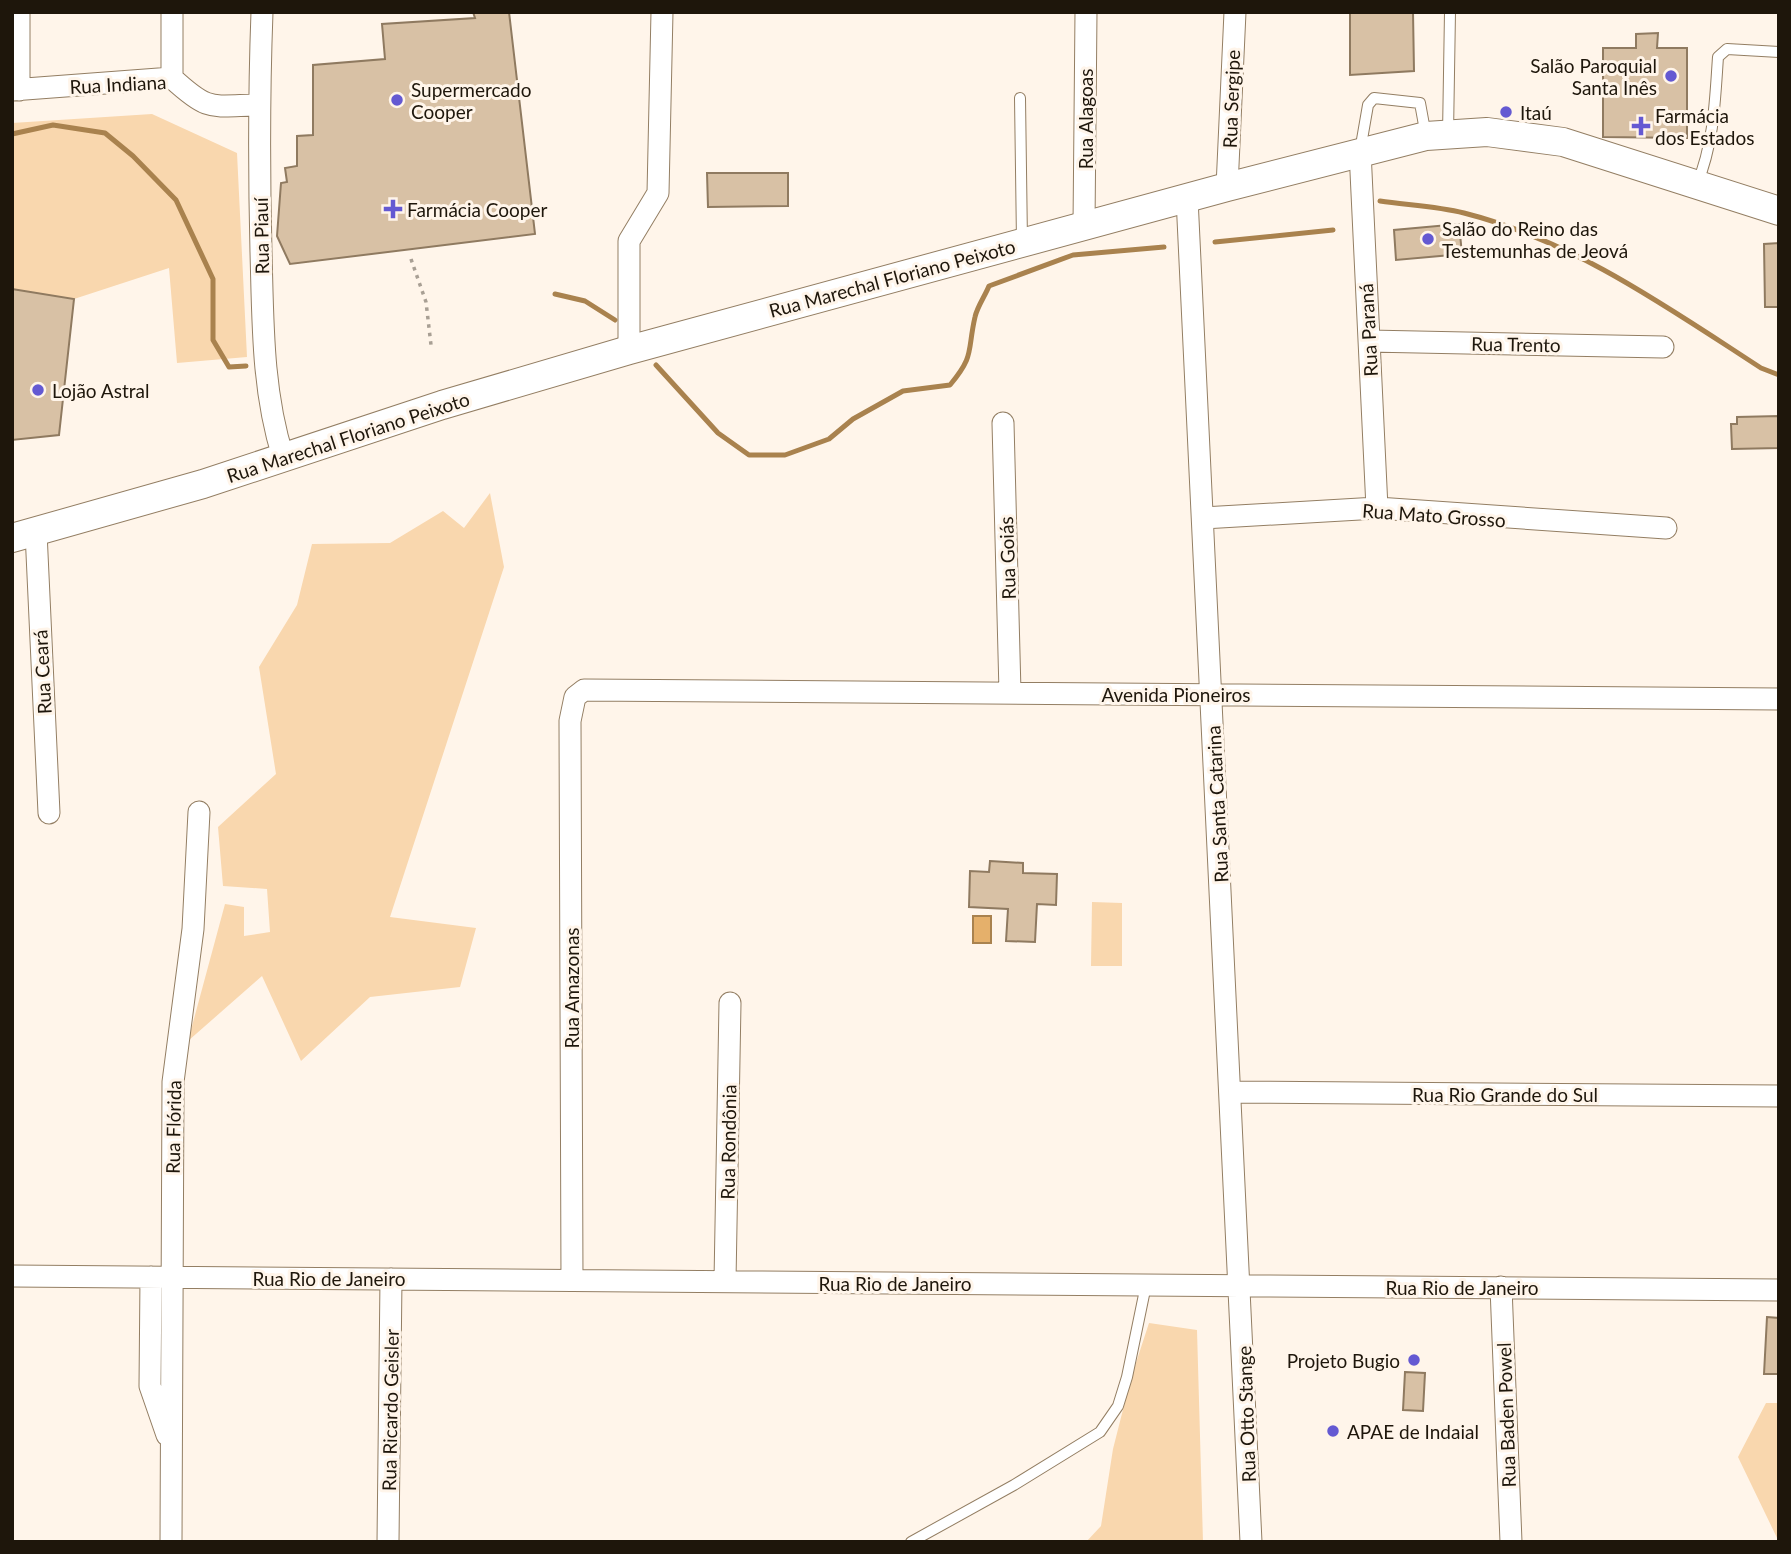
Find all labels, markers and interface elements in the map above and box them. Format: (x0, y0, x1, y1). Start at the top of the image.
street label: Rua Sergipe (1218, 49, 1244, 149)
place label: Salão Paroquial Santa Inês (1530, 54, 1657, 99)
marker: Salão Paroquial Santa Inês (1663, 68, 1679, 84)
street label: Rua Alagoas (1074, 69, 1097, 169)
street label: Rua Indiana (69, 70, 167, 98)
place label: Supermercado Cooper (411, 78, 531, 123)
marker: Supermercado Cooper (389, 92, 405, 108)
place label: Itaú (1520, 101, 1552, 124)
marker: Itaú (1498, 104, 1514, 120)
place label: Farmácia dos Estados (1655, 104, 1754, 149)
marker: Farmácia dos Estados (1633, 118, 1649, 134)
street label: Rua Piauí (249, 196, 273, 275)
place label: Farmácia Cooper (407, 198, 547, 221)
marker: Farmácia Cooper (385, 201, 401, 217)
place label: Salão do Reino das Testemunhas de Jeová (1442, 217, 1628, 262)
marker: Salão do Reino das Testemunhas de Jeová (1420, 231, 1436, 247)
street label: Rua Marechal Floriano Peixoto (766, 234, 1018, 322)
street label: Rua Paraná (1354, 283, 1382, 377)
street label: Rua Trento (1471, 332, 1561, 356)
place label: Lojão Astral (52, 379, 149, 402)
marker: Lojão Astral (30, 382, 46, 398)
street label: Rua Marechal Floriano Peixoto (224, 387, 472, 487)
street label: Rua Mato Grosso (1361, 499, 1507, 531)
street label: Rua Goiás (994, 516, 1020, 600)
street label: Rua Ceará (28, 629, 56, 715)
street label: Avenida Pioneiros (1101, 683, 1251, 706)
street label: Rua Santa Catarina (1201, 725, 1233, 883)
street label: Rua Amazonas (560, 927, 583, 1049)
street label: Rua Flórida (161, 1080, 185, 1174)
street label: Rua Rio Grande do Sul (1412, 1083, 1598, 1106)
street label: Rua Rondônia (715, 1084, 741, 1200)
street label: Rua Rio de Janeiro (253, 1267, 405, 1290)
street label: Rua Rio de Janeiro (819, 1272, 971, 1295)
street label: Rua Rio de Janeiro (1386, 1276, 1538, 1299)
street label: Rua Ricardo Geisler (377, 1329, 403, 1491)
street label: Rua Baden Powel (1492, 1342, 1520, 1488)
street label: Rua Otto Stange (1232, 1345, 1260, 1483)
place label: Projeto Bugio (1287, 1349, 1400, 1372)
marker: Projeto Bugio (1406, 1352, 1422, 1368)
place label: APAE de Indaial (1347, 1420, 1479, 1443)
marker: APAE de Indaial (1325, 1423, 1341, 1439)

